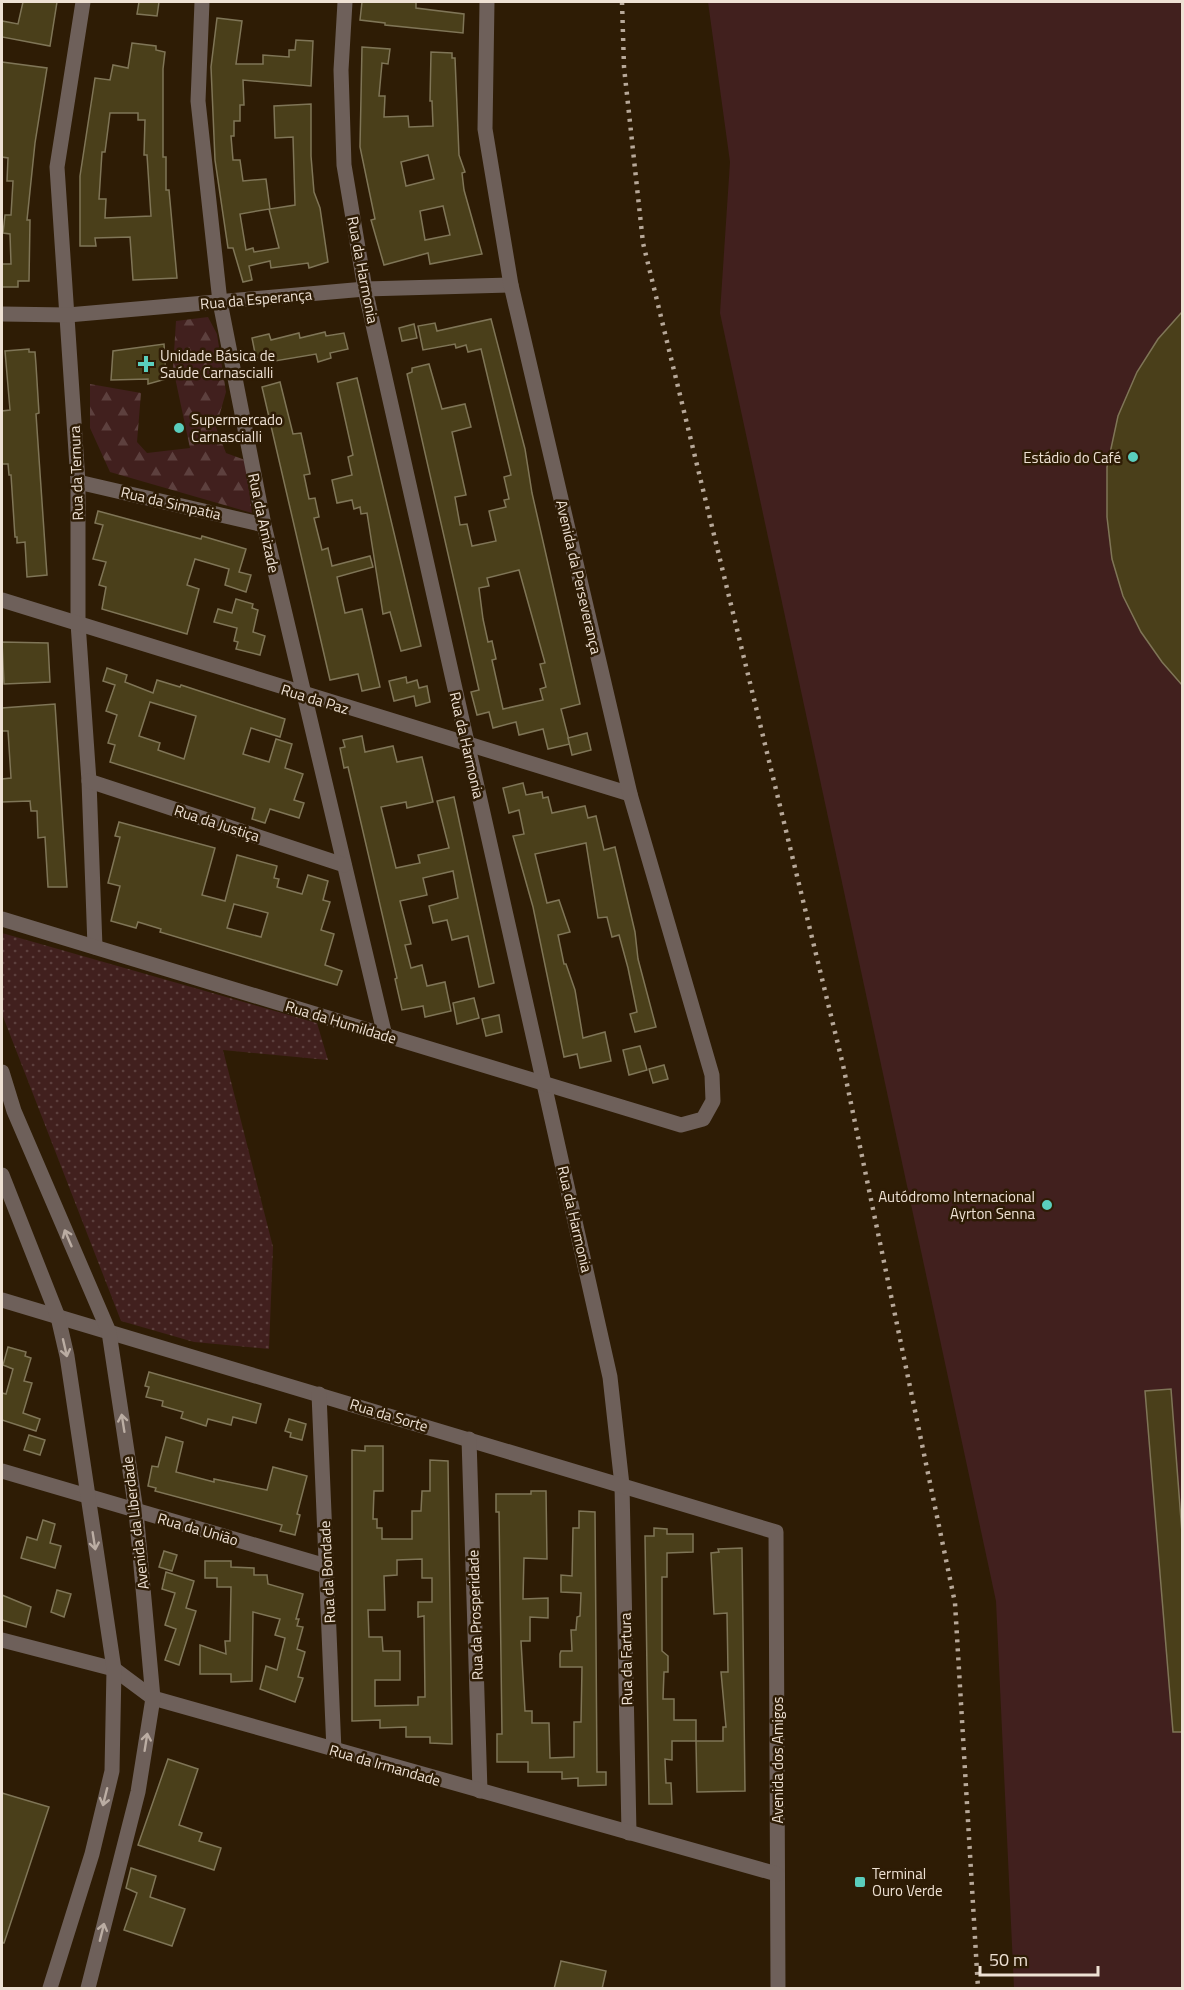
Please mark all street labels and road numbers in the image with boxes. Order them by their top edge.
street label: Rua da Harmonia [341,214,385,326]
street label: Rua da Esperança [199,283,313,315]
street label: Rua da Ternura [63,425,89,521]
street label: Rua da Amizade [242,471,286,575]
street label: Rua da Simpatia [119,480,224,526]
street label: Avenida da Perseverança [550,498,608,657]
street label: Rua da Paz [278,678,352,720]
street label: Rua da Harmonia [444,689,491,801]
street label: Rua da Justiça [171,798,263,848]
street label: Rua da Humildade [283,994,399,1050]
street label: Rua da Harmonia [552,1163,599,1275]
street label: Rua da Sorte [347,1392,431,1438]
street label: Avenida da Liberdade [115,1455,155,1591]
street label: Rua da União [155,1506,241,1552]
street label: Rua da Bondade [313,1520,341,1624]
street label: Rua da Prosperidade [461,1549,489,1681]
street label: Rua da Fartura [614,1612,638,1706]
street label: Avenida dos Amigos [766,1697,789,1823]
street label: Rua da Irmandade [327,1738,443,1792]

